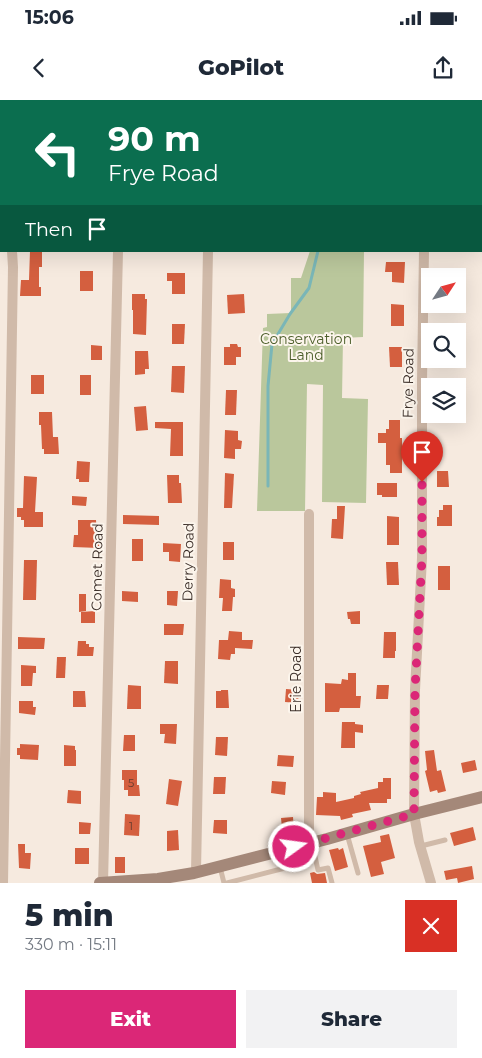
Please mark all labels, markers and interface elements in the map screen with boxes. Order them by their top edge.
text: 15:06 [25,6,74,29]
icon: back [25,54,53,82]
text: GoPilot [198,54,284,81]
icon: share [429,54,457,82]
text: 90 m [108,117,201,160]
icon: left [25,120,90,185]
text: Frye Road [108,160,219,187]
icon: arrive [83,215,111,243]
text: Then [25,218,73,241]
north arrow [421,268,466,312]
map controls [421,268,466,423]
button: search [421,323,466,368]
park label: Conservation Land [260,330,352,364]
street label: Frye Road [398,348,418,418]
button: layers [421,378,466,423]
pin [401,431,443,482]
icon: arrive [408,438,436,466]
street label: Derry Road [178,522,198,602]
street label: Comet Road [87,523,107,611]
street label: Erie Road [287,645,305,713]
house number: 5 [128,776,134,790]
house number: 1 [129,819,133,833]
position arrow [267,820,319,872]
text: 5 min [25,897,114,934]
button: close [405,900,457,952]
text: 330 m · 15:11 [25,935,117,954]
button: Exit [25,990,236,1048]
button: Share [246,990,457,1048]

